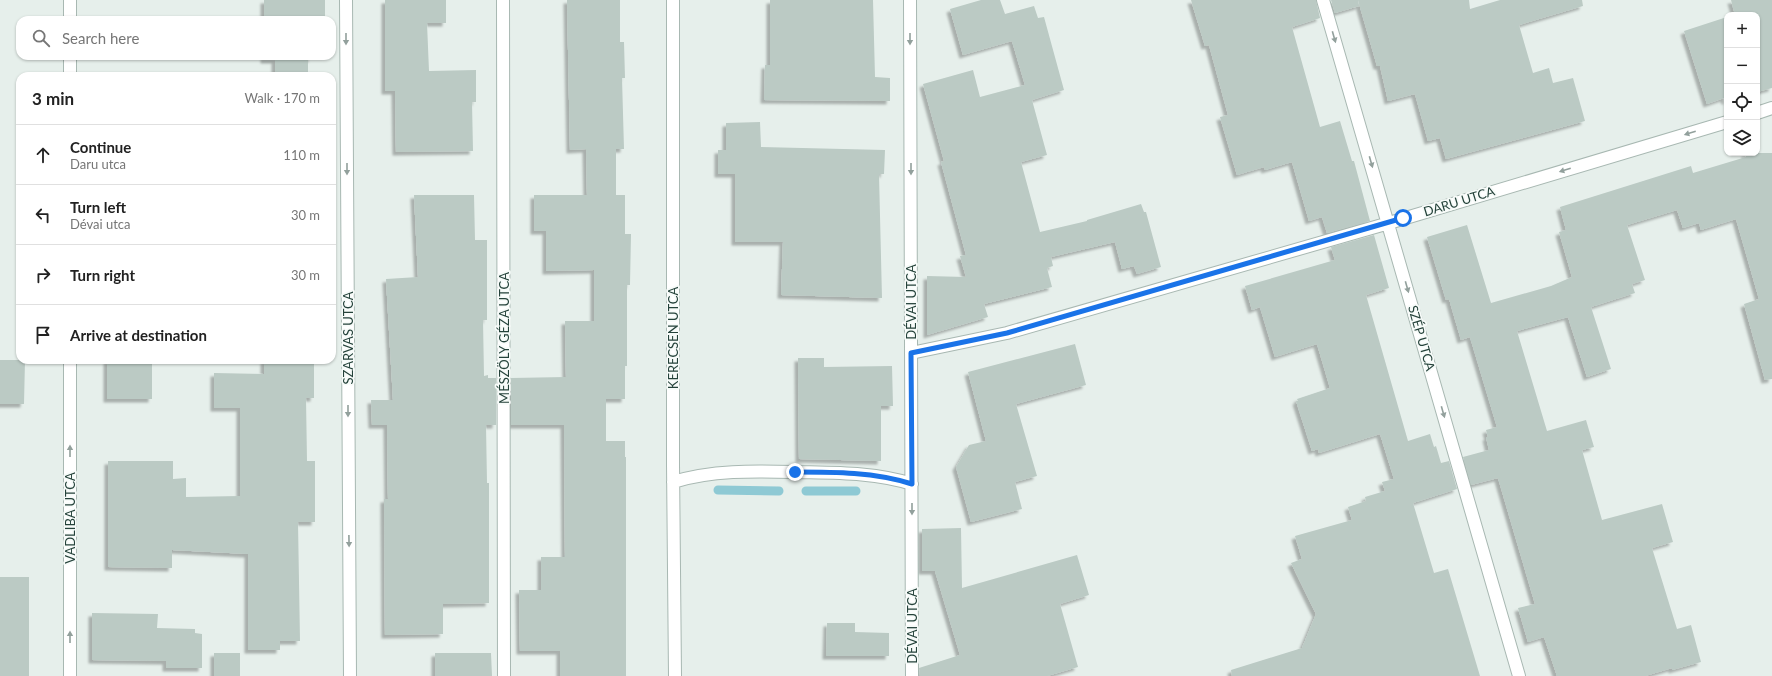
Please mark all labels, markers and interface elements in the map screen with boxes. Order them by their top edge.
map controls [1724,12,1760,156]
button: + [1724,12,1760,48]
search box [16,16,336,60]
icon: search [30,27,52,49]
text: Search here [62,29,139,47]
one-way arrow [1331,32,1337,44]
one-way arrow [343,33,349,46]
one-way arrow [907,33,913,46]
button: − [1724,48,1760,84]
button: locate [1724,84,1760,120]
text: 3 min [32,88,74,109]
text: Walk · 170 m [244,90,320,106]
button: layers [1724,120,1760,156]
one-way arrow [1683,130,1695,136]
text: Continue [70,138,131,156]
icon: ahead [32,144,54,166]
text: 110 m [283,147,320,163]
text: Daru utca [70,156,126,172]
one-way arrow [1368,156,1374,168]
one-way arrow [344,163,350,176]
one-way arrow [908,163,914,176]
one-way arrow [1559,167,1571,173]
street label: DARU UTCA [1421,183,1497,219]
text: Turn left [70,198,126,216]
icon: left [32,204,54,226]
text: 30 m [291,207,320,223]
route start [1394,209,1412,227]
text: Dévai utca [70,216,131,232]
icon: right [32,264,54,286]
street label: DÉVAI UTCA [903,264,919,340]
text: Turn right [70,266,135,284]
text: 30 m [291,267,320,283]
street label: MÉSZÖLY GÉZA UTCA [496,272,512,404]
one-way arrow [1404,281,1410,293]
street label: KERECSEN UTCA [665,287,681,389]
street label: SZARVAS UTCA [340,291,356,385]
street label: SZÉP UTCA [1405,303,1439,373]
icon: arrive [32,324,54,346]
text: Arrive at destination [70,326,207,344]
one-way arrow [345,405,351,418]
one-way arrow [1440,406,1446,418]
one-way arrow [67,444,73,457]
route end [786,463,804,481]
street label: VADLIBA UTCA [62,472,78,564]
one-way arrow [909,503,915,516]
one-way arrow [346,535,352,548]
street label: DÉVAI UTCA [904,588,920,664]
one-way arrow [67,630,73,643]

